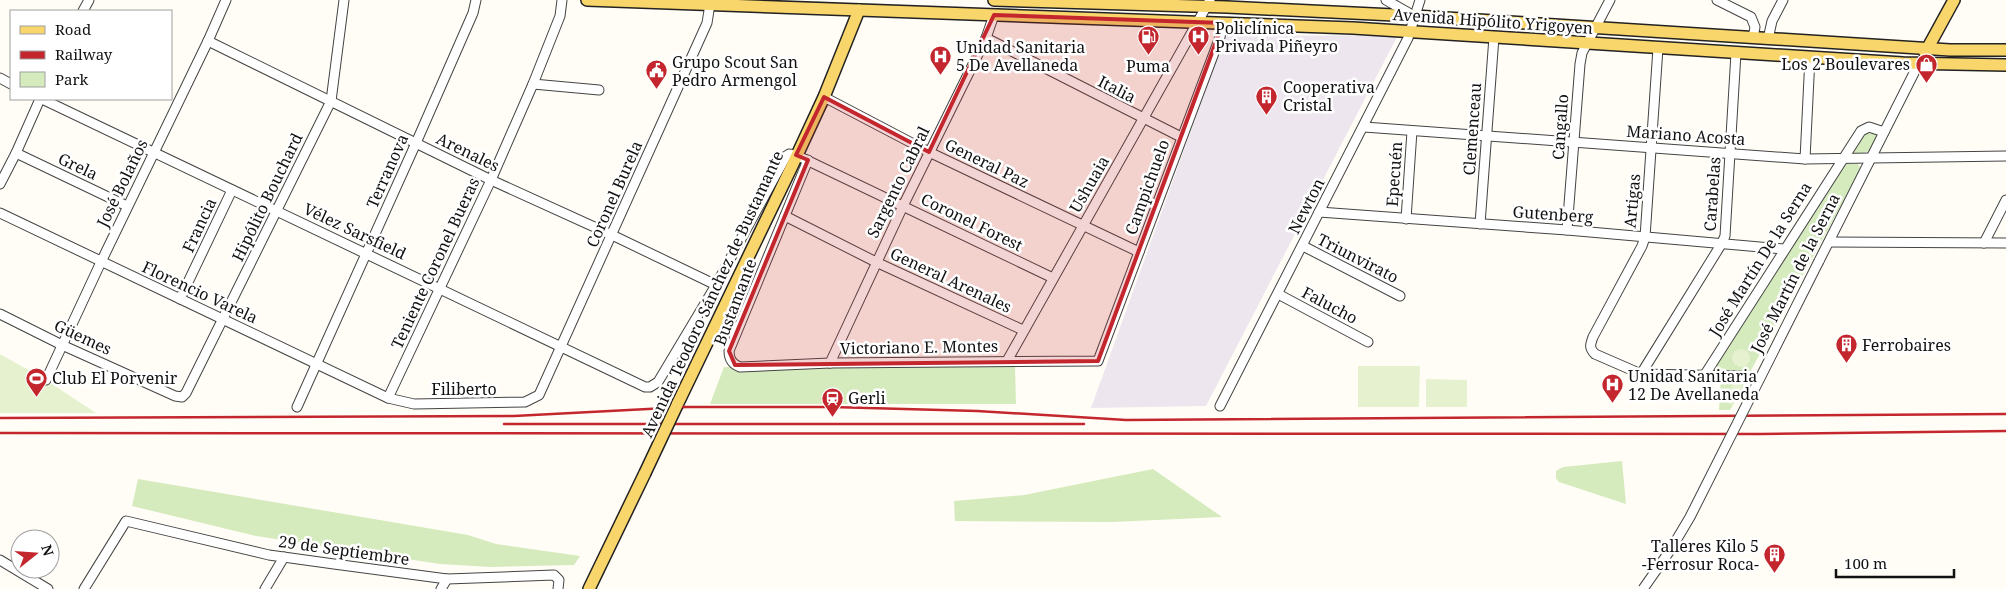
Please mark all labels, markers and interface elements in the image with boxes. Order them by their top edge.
street label: Avenida Hipólito Yrigoyen [1392,3,1594,39]
legend [10,10,172,100]
place label: Policlínica Privada Piñeyro [1215,17,1338,57]
text: Road [55,19,91,39]
fuel station icon: Puma [1136,25,1160,56]
hospital icon: Policlínica Privada Piñeyro [1187,25,1211,56]
place label: Unidad Sanitaria 5 De Avellaneda [956,36,1085,76]
text: Railway [55,44,113,64]
hospital icon: Unidad Sanitaria 5 De Avellaneda [928,44,952,75]
place label: Grupo Scout San Pedro Armengol [672,51,798,91]
shop icon: Los 2 Boulevares [1914,52,1938,83]
place label: Los 2 Boulevares [1781,53,1910,75]
place label: Puma [1126,55,1170,77]
public building icon: Grupo Scout San Pedro Armengol [644,59,668,90]
text: Park [55,69,89,89]
street label: Italia [1094,70,1140,108]
place label: Cooperativa Cristal [1283,76,1375,116]
street label: Clemenceau [1458,82,1486,176]
building icon: Cooperativa Cristal [1255,84,1279,115]
street label: Cangallo [1547,93,1573,161]
street label: Mariano Acosta [1626,120,1746,150]
street label: Sargento Cabral [861,122,935,241]
street label: Arenales [433,127,503,177]
street label: Hipólito Bouchard [226,129,308,265]
street label: Terranova [361,130,413,212]
street label: General Paz [941,133,1033,193]
street label: José Bolaños [91,135,153,232]
street label: Campichuelo [1120,136,1174,238]
street label: Coronel Burela [581,137,647,251]
street label: Epecuén [1381,141,1407,207]
street label: Grela [55,147,101,185]
street label: Avenida Teodoro Sánchez de Bustamante [637,148,787,440]
street label: Ushuaia [1064,152,1114,216]
street label: Carabelas [1698,156,1726,232]
street label: Artigas [1619,173,1645,229]
street label: Teniente Coronel Bueras [386,174,484,352]
street label: Newton [1283,174,1329,238]
street label: José Martín De la Serna [1703,178,1817,341]
street label: Coronel Forest [917,188,1027,256]
street label: José Martín de la Serna [1745,189,1845,358]
street label: Francia [177,194,221,256]
street label: Vélez Sarsfield [300,198,410,264]
street label: Gutenberg [1512,200,1594,228]
street label: Triunvirato [1314,228,1402,288]
street label: General Arenales [887,242,1015,318]
street label: Florencio Varela [139,256,261,328]
street label: Bustamante [710,256,760,348]
street label: Falucho [1298,281,1362,329]
street label: Güemes [51,314,115,360]
building icon: Ferrobaires [1834,333,1858,364]
place label: Ferrobaires [1862,334,1951,356]
street label: Victoriano E. Montes [840,335,998,359]
place label: Unidad Sanitaria 12 De Avellaneda [1628,365,1759,405]
sports icon: Club El Porvenir [24,366,48,397]
place label: Club El Porvenir [52,367,178,389]
hospital icon: Unidad Sanitaria 12 De Avellaneda [1600,373,1624,404]
street label: Filiberto [431,378,497,400]
station icon: Gerli [820,386,844,417]
place label: Gerli [848,387,886,409]
north arrow [10,529,60,579]
street label: 29 de Septiembre [277,530,411,570]
place label: Talleres Kilo 5 -Ferrosur Roca- [1642,535,1759,575]
text: N [37,542,59,558]
building icon: Talleres Kilo 5 -Ferrosur Roca- [1763,543,1787,574]
scale bar [1836,546,1954,578]
text: 100 m [1844,553,1887,573]

